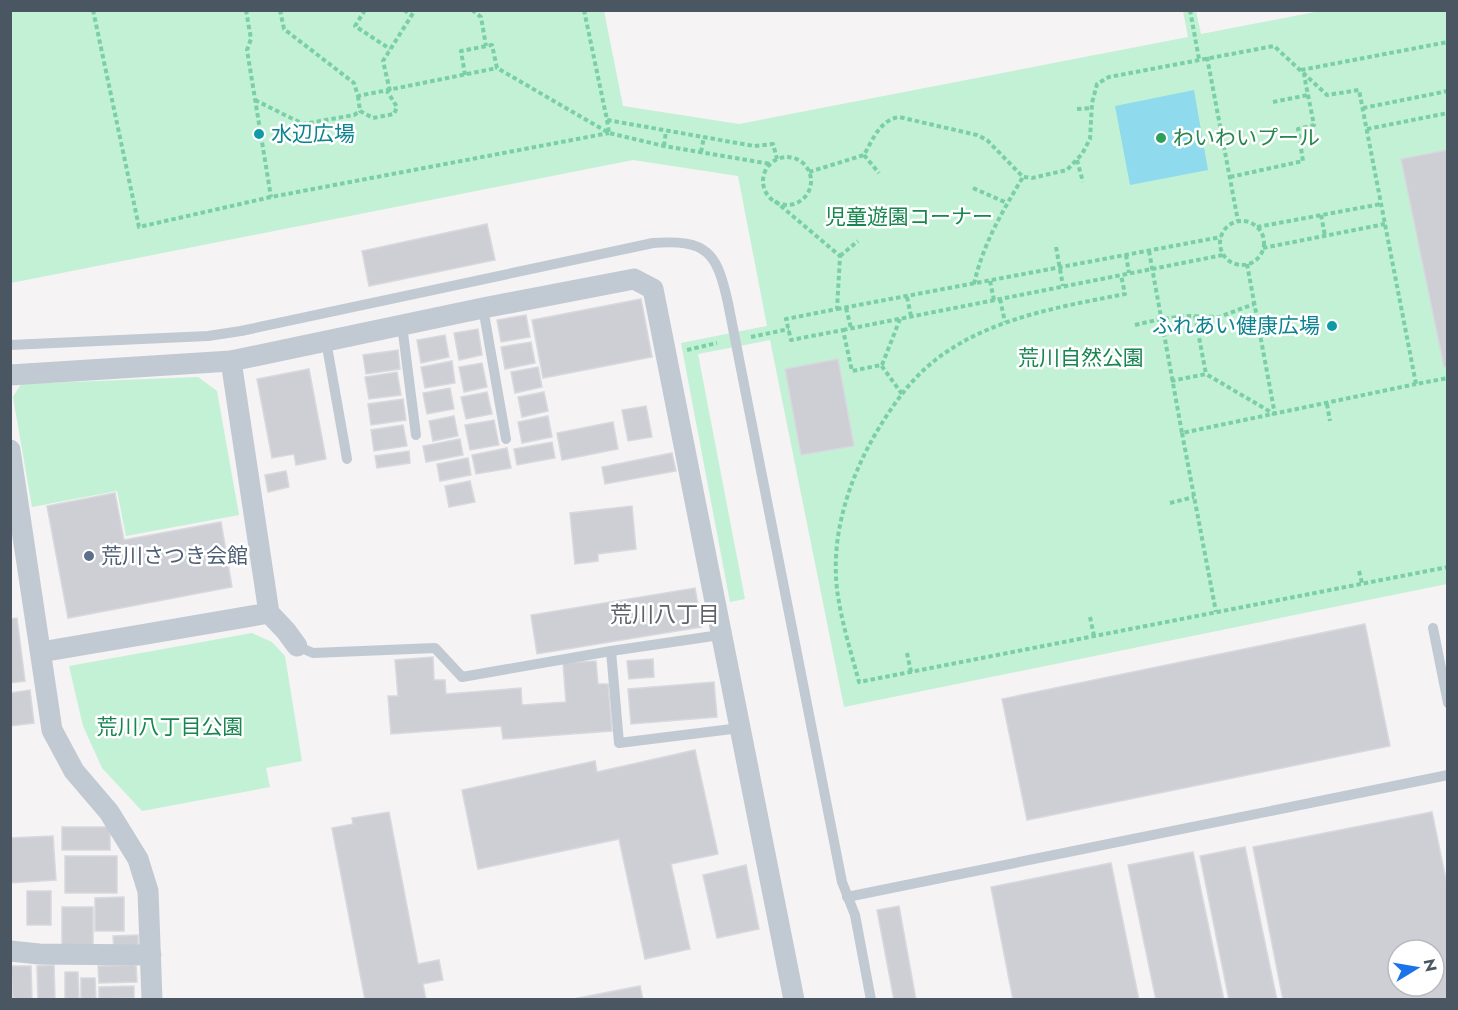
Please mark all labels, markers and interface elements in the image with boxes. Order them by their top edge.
place label: 水辺広場 [271,119,355,149]
place label: わいわいプール [1173,123,1320,153]
marker: 水辺広場 [252,127,266,141]
marker: わいわいプール [1154,131,1168,145]
park label: 児童遊園コーナー [825,202,993,232]
place label: ふれあい健康広場 [1152,311,1320,341]
marker: ふれあい健康広場 [1325,319,1339,333]
park label: 荒川自然公園 [1018,343,1144,373]
place label: 荒川さつき会館 [101,541,248,571]
marker: 荒川さつき会館 [82,549,96,563]
district label: 荒川八丁目 [610,598,720,630]
park label: 荒川八丁目公園 [97,712,244,742]
north arrow [1386,938,1446,998]
text: N [1418,957,1443,974]

